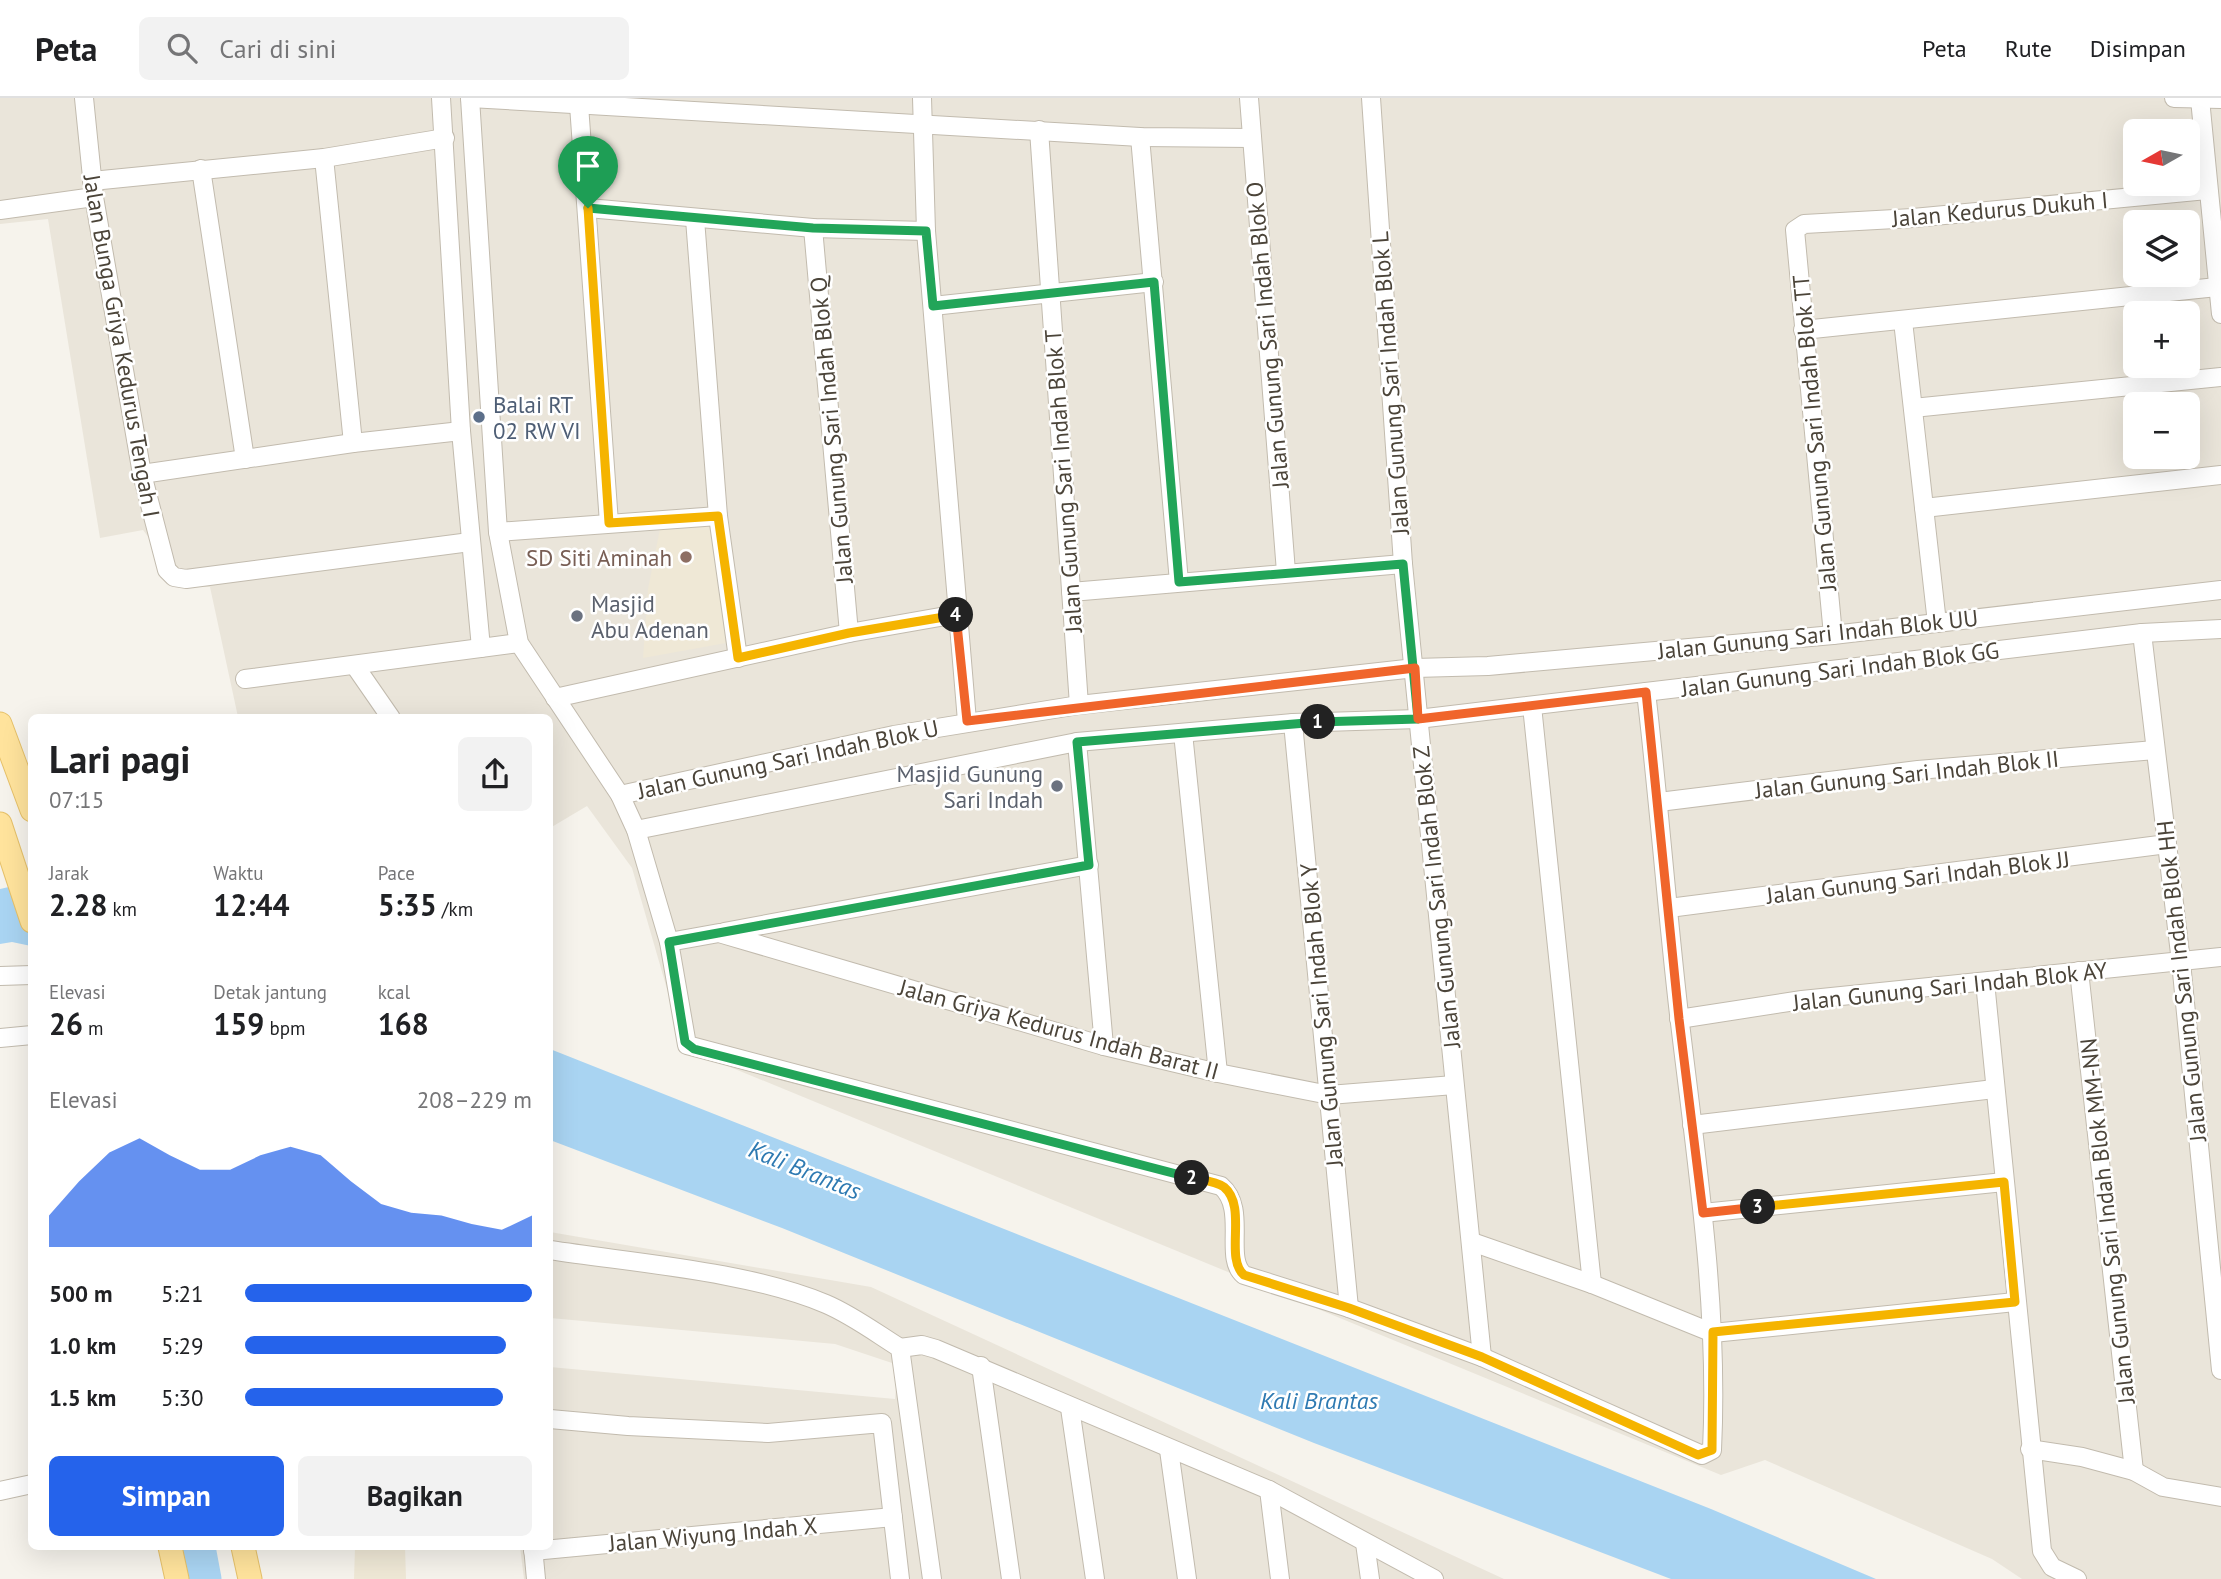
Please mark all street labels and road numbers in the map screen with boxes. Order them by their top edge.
street label: Jalan Bunga Griya Kedurus Tengah I [77,171,166,520]
street label: Jalan Gunung Sari Indah Blok O [1239,180,1295,491]
street label: Jalan Kedurus Dukuh I [1890,185,2109,233]
street label: Jalan Gunung Sari Indah Blok L [1365,230,1415,537]
street label: Jalan Gunung Sari Indah Blok TT [1786,273,1842,593]
street label: Jalan Gunung Sari Indah Blok Q [803,274,859,586]
street label: Jalan Gunung Sari Indah Blok T [1038,328,1088,635]
street label: Jalan Gunung Sari Indah Blok UU [1655,603,1980,665]
street label: Jalan Gunung Sari Indah Blok GG [1678,635,2001,703]
street label: Jalan Gunung Sari Indah Blok U [634,713,941,805]
street label: Jalan Gunung Sari Indah Blok Z [1406,744,1466,1051]
street label: Jalan Gunung Sari Indah Blok II [1753,744,2060,804]
street label: Jalan Gunung Sari Indah Blok HH [2150,819,2212,1144]
street label: Jalan Gunung Sari Indah Blok JJ [1764,844,2071,910]
street label: Jalan Gunung Sari Indah Blok Y [1293,862,1349,1169]
street label: Jalan Gunung Sari Indah Blok AY [1790,955,2109,1017]
street label: Jalan Griya Kedurus Indah Barat II [895,972,1222,1086]
street label: Jalan Gunung Sari Indah Blok MM-NN [2073,1037,2141,1406]
street label: Jalan Wiyung Indah X [607,1510,818,1558]

